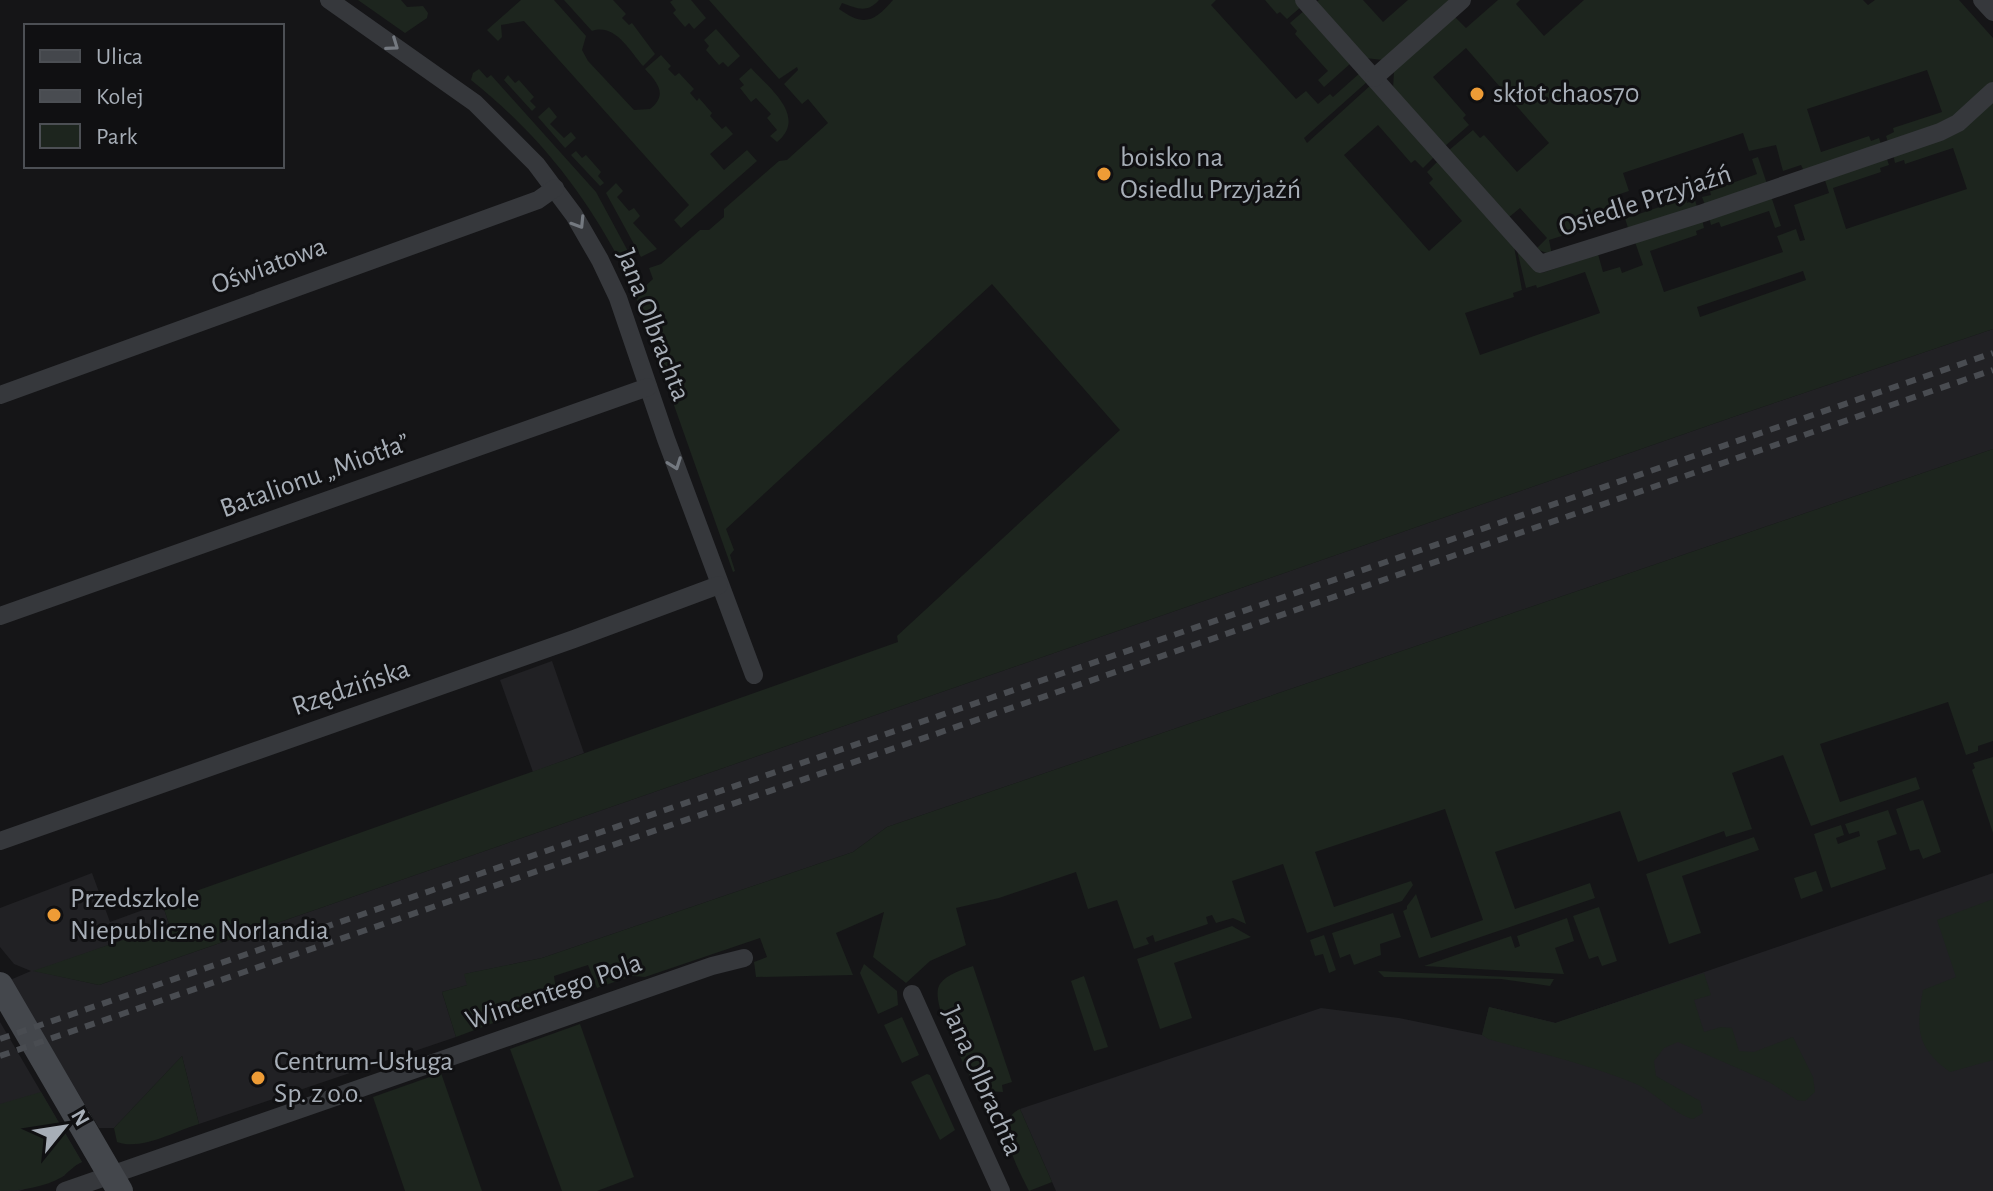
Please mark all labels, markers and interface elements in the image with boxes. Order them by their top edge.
legend [24,24,284,168]
one-way arrow [384,35,398,50]
text: Ulica [96,45,143,69]
place label: skłot chaos70 [1493,80,1640,108]
text: Kolej [96,85,144,109]
marker: skłot chaos70 [1468,85,1486,103]
text: Park [96,125,137,149]
place label: boisko na Osiedlu Przyjażń [1120,144,1301,204]
street label: Osiedle Przyjaźń [1555,160,1735,242]
marker: boisko na Osiedlu Przyjażń [1095,165,1113,183]
one-way arrow [569,214,584,229]
street label: Oświatowa [208,232,330,300]
street label: Jana Olbrachta [611,245,695,405]
street label: Batalionu „Miotła” [216,429,414,523]
one-way arrow [665,456,682,470]
street label: Rzędzińska [289,655,413,721]
place label: Przedszkole Niepubliczne Norlandia [70,885,329,945]
marker: Przedszkole Niepubliczne Norlandia [45,906,63,924]
street label: Wincentego Pola [462,949,646,1035]
street label: Jana Olbrachta [937,1002,1027,1160]
place label: Centrum-Usługa Sp. z o.o. [274,1048,453,1108]
marker: Centrum-Usługa Sp. z o.o. [249,1069,267,1087]
north arrow [24,1087,104,1167]
text: N [67,1105,94,1130]

